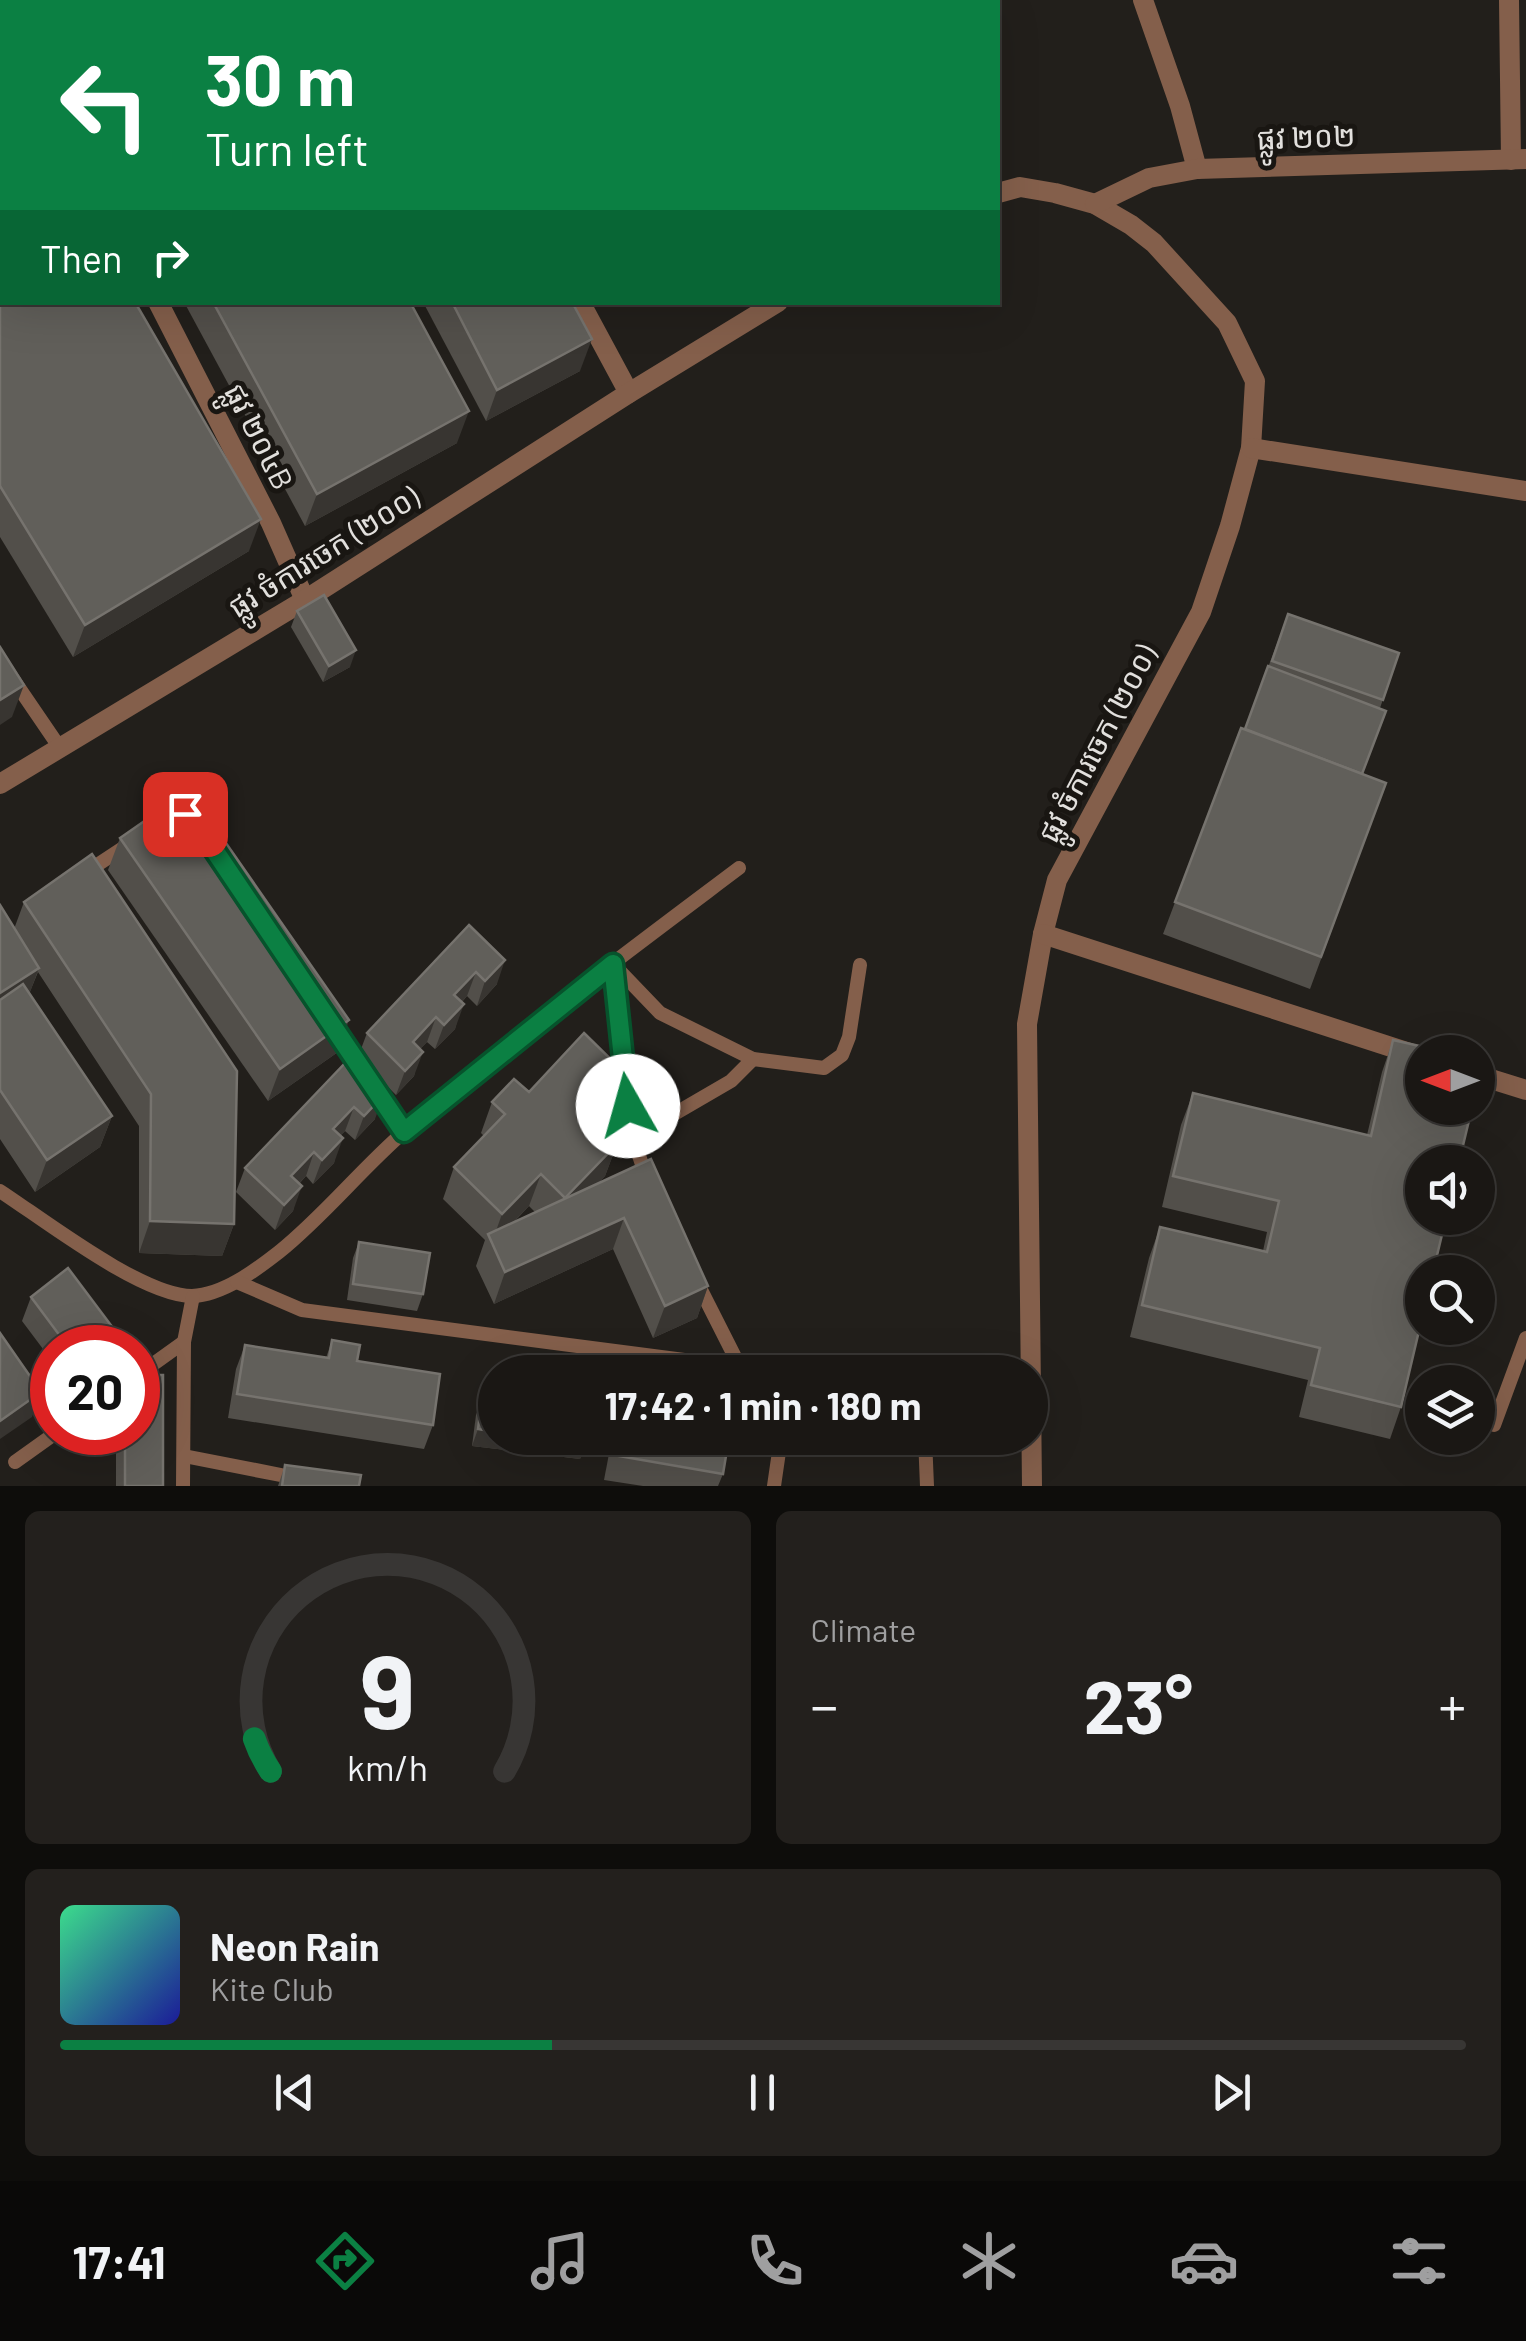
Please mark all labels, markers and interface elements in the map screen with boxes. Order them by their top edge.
text: 30 m [205,36,355,120]
icon: left [40,40,170,170]
street label: ផ្លូវ ២០២ [1256,116,1356,166]
text: Turn left [205,121,369,175]
icon: right [143,230,198,285]
text: Then [40,235,123,281]
street label: ផ្លូវ ២០៤B [209,377,302,500]
street label: ផ្លូវ ចំការចេក (២០០) [221,478,430,632]
street label: ផ្លូវ ចំការចេក (២០០) [1029,638,1172,852]
pin [143,772,228,857]
icon: arrive [158,787,213,842]
north arrow [1405,1035,1495,1125]
map controls [1405,1035,1495,1455]
position arrow [576,1054,680,1158]
button: sound [1405,1145,1495,1235]
button: search [1405,1255,1495,1345]
speed limit sign: 20 [30,1325,160,1455]
button: layers [1405,1365,1495,1455]
text: 17:42 · 1 min · 180 m [605,1382,921,1428]
text: Climate [811,1610,916,1648]
text: 9 [360,1625,415,1750]
text: 23° [1083,1659,1193,1749]
text: − [811,1671,838,1737]
text: + [1438,1671,1466,1737]
text: km/h [347,1745,428,1788]
text: Neon Rain [210,1923,379,1969]
text: Kite Club [210,1969,334,2007]
icon: previous [267,2065,322,2120]
icon: pause [735,2065,790,2120]
icon: next [1204,2065,1259,2120]
icon: directions [310,2226,380,2296]
icon: music [525,2226,595,2296]
icon: phone [740,2226,810,2296]
icon: climate [954,2226,1024,2296]
icon: car [1169,2226,1239,2296]
icon: filters [1384,2226,1454,2296]
text: 17:41 [72,2234,166,2288]

